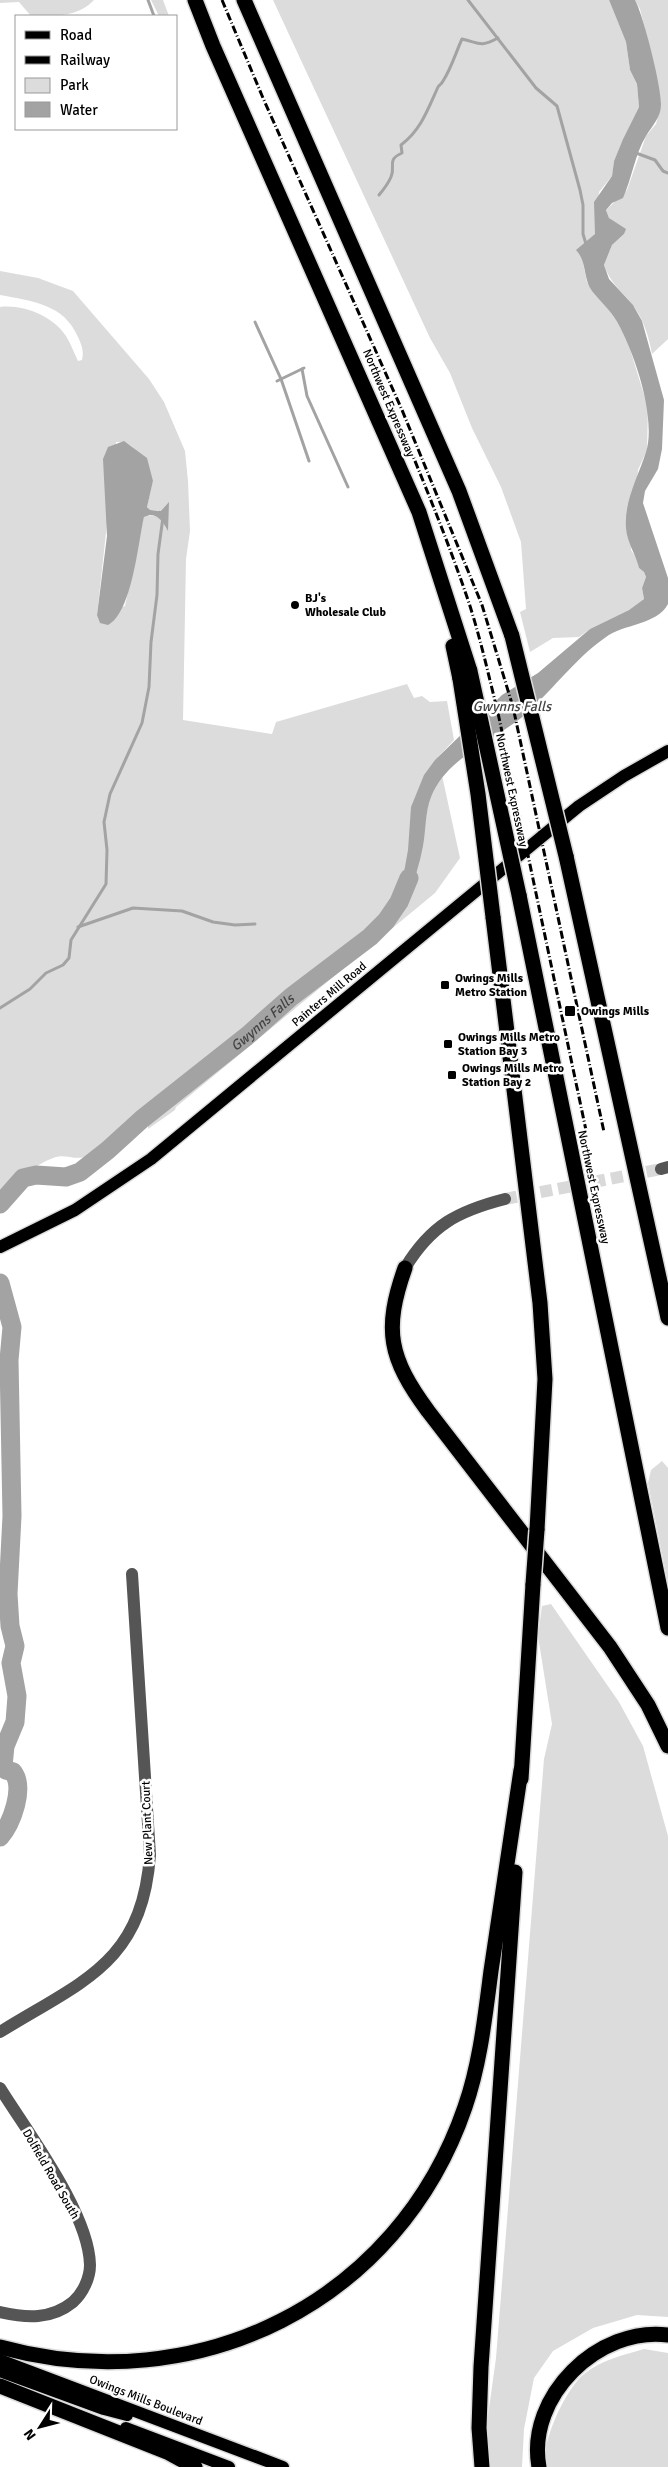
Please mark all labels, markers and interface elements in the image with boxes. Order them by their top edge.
legend [15,15,178,130]
text: Road [60,26,92,44]
text: Railway [60,51,110,69]
text: Park [60,76,89,94]
text: Water [60,101,98,119]
street label: Northwest Expressway [359,347,418,460]
place label: BJ's Wholesale Club [305,591,386,620]
marker: BJ's Wholesale Club [289,599,301,611]
water label: Gwynns Falls [473,698,553,715]
street label: Northwest Expressway [492,732,531,849]
street label: Painters Mill Road [289,959,370,1030]
place label: Owings Mills Metro Station [455,971,528,1000]
marker: Owings Mills Metro Station [439,979,451,991]
water label: Gwynns Falls [227,989,299,1055]
marker: Owings Mills [563,1004,577,1018]
place label: Owings Mills [581,1004,650,1019]
place label: Owings Mills Metro Station Bay 3 [458,1030,560,1059]
marker: Owings Mills Metro Station Bay 3 [442,1038,454,1050]
place label: Owings Mills Metro Station Bay 2 [462,1061,564,1090]
marker: Owings Mills Metro Station Bay 2 [446,1069,458,1081]
street label: Northwest Expressway [574,1129,613,1246]
street label: New Plant Court [139,1781,156,1865]
street label: Dolfield Road South [19,2127,82,2222]
street label: Owings Mills Boulevard [87,2372,205,2429]
north arrow [15,2402,65,2452]
text: N [20,2425,40,2443]

